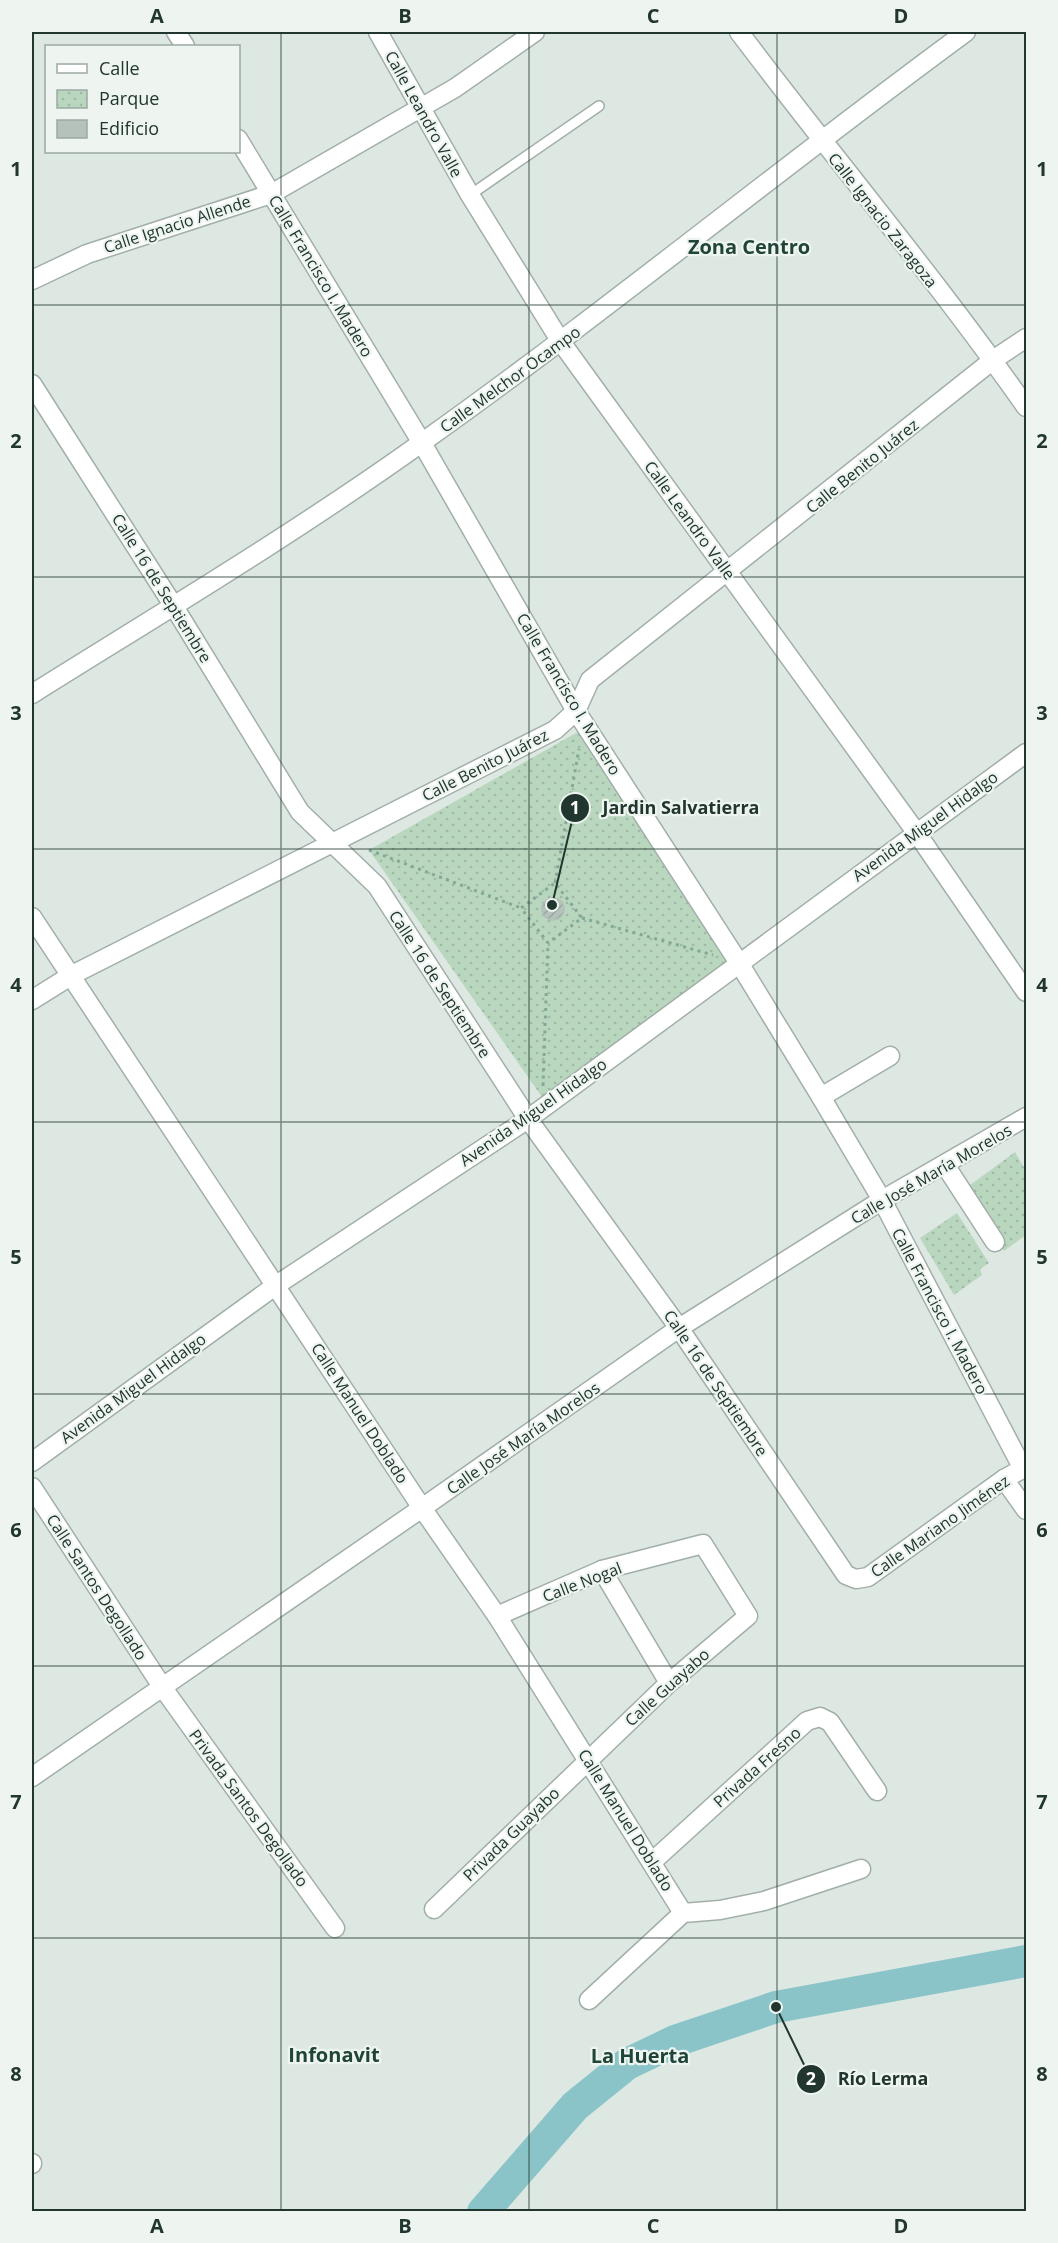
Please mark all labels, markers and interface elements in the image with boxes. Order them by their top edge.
text: A [150,2,164,29]
text: B [398,2,412,29]
text: C [647,2,660,29]
text: D [894,2,908,29]
legend [45,45,240,153]
street label: Calle Leandro Valle [380,47,468,181]
text: Calle [99,56,140,80]
text: Parque [99,86,159,110]
text: Edificio [99,116,159,140]
street label: Calle Ignacio Zaragoza [823,148,943,292]
text: 1 [10,155,22,182]
text: 1 [1036,155,1048,182]
street label: Calle Ignacio Allende [101,190,253,258]
street label: Calle Francisco I. Madero [264,191,378,361]
district label: Zona Centro [688,233,810,260]
street label: Calle Melchor Ocampo [435,321,585,437]
street label: Calle Benito Juárez [801,414,923,518]
text: 2 [10,427,22,454]
text: 2 [1036,427,1048,454]
street label: Calle Leandro Valle [639,456,741,584]
street label: Calle 16 de Septiembre [107,509,217,667]
street label: Calle Francisco I. Madero [512,609,626,779]
text: 3 [10,699,22,726]
text: 3 [1036,699,1048,726]
street label: Calle Benito Juárez [418,724,552,806]
street label: Avenida Miguel Hidalgo [848,766,1002,886]
callout: Jardin Salvatierra [560,790,771,826]
text: 1 [570,795,580,819]
text: Jardin Salvatierra [601,795,759,819]
street label: Calle 16 de Septiembre [384,906,496,1062]
text: 4 [10,971,22,998]
text: 4 [1036,971,1048,998]
street label: Avenida Miguel Hidalgo [455,1053,611,1171]
street label: Calle José María Morelos [846,1119,1016,1229]
street label: Calle Francisco I. Madero [887,1224,993,1398]
text: 5 [10,1243,22,1270]
text: 5 [1036,1243,1048,1270]
street label: Calle 16 de Septiembre [659,1306,773,1460]
street label: Avenida Miguel Hidalgo [56,1328,210,1448]
street label: Calle Manuel Doblado [306,1338,414,1488]
street label: Calle José María Morelos [442,1377,604,1499]
street label: Calle Mariano Jiménez [866,1470,1014,1582]
street label: Calle Santos Degollado [41,1510,153,1664]
text: 6 [10,1516,22,1543]
text: 6 [1036,1516,1048,1543]
street label: Calle Nogal [539,1557,625,1607]
street label: Calle Guayabo [620,1643,714,1731]
street label: Privada Fresno [708,1722,806,1812]
street label: Privada Santos Degollado [184,1725,314,1891]
street label: Calle Manuel Doblado [573,1745,679,1895]
street label: Privada Guayabo [458,1782,564,1886]
text: 7 [10,1788,22,1815]
text: 7 [1036,1788,1048,1815]
district label: Infonavit [288,2041,380,2068]
district label: La Huerta [591,2042,689,2069]
text: 8 [10,2060,22,2087]
text: 8 [1036,2060,1048,2087]
callout: Río Lerma [796,2061,941,2097]
text: 2 [806,2066,816,2090]
text: Río Lerma [838,2066,928,2090]
text: A [150,2212,164,2239]
text: B [398,2212,412,2239]
text: C [647,2212,660,2239]
text: D [894,2212,908,2239]

